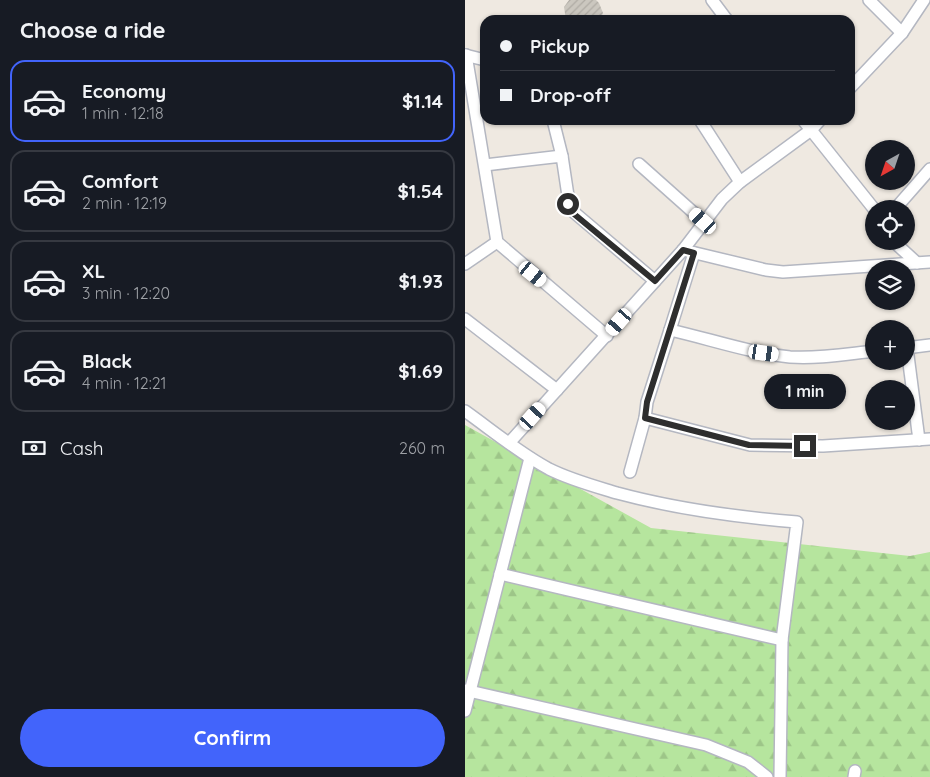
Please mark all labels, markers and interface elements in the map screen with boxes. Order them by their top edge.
text: Choose a ride [20,16,165,44]
text: Pickup [530,34,590,58]
icon: car [22,79,67,124]
text: Economy [82,79,166,103]
text: Drop-off [530,83,611,107]
text: $1.14 [402,89,443,113]
text: 1 min · 12:18 [82,103,164,123]
north arrow [865,140,915,190]
map controls [865,140,915,430]
icon: car [22,169,67,214]
text: Comfort [82,169,159,193]
text: $1.54 [397,179,443,203]
text: 2 min · 12:19 [82,193,167,213]
route start [557,193,579,215]
button: locate [865,200,915,250]
car [686,205,719,237]
icon: car [22,259,67,304]
text: XL [82,259,105,283]
car [516,259,549,289]
button: layers [865,260,915,310]
text: $1.93 [399,269,443,293]
text: 3 min · 12:20 [82,283,170,303]
car [603,306,634,338]
button: + [865,320,915,370]
car [748,343,779,363]
icon: car [22,349,67,394]
text: Black [82,349,132,373]
text: $1.69 [398,359,443,383]
text: 4 min · 12:21 [82,373,166,393]
callout: 1 min [764,374,846,408]
button: − [865,380,915,430]
text: 1 min [786,381,824,401]
car [517,400,548,432]
icon: cash [20,434,48,462]
route end [794,435,816,457]
text: Cash [60,436,104,460]
text: 260 m [399,438,445,458]
button: Confirm [20,709,445,767]

